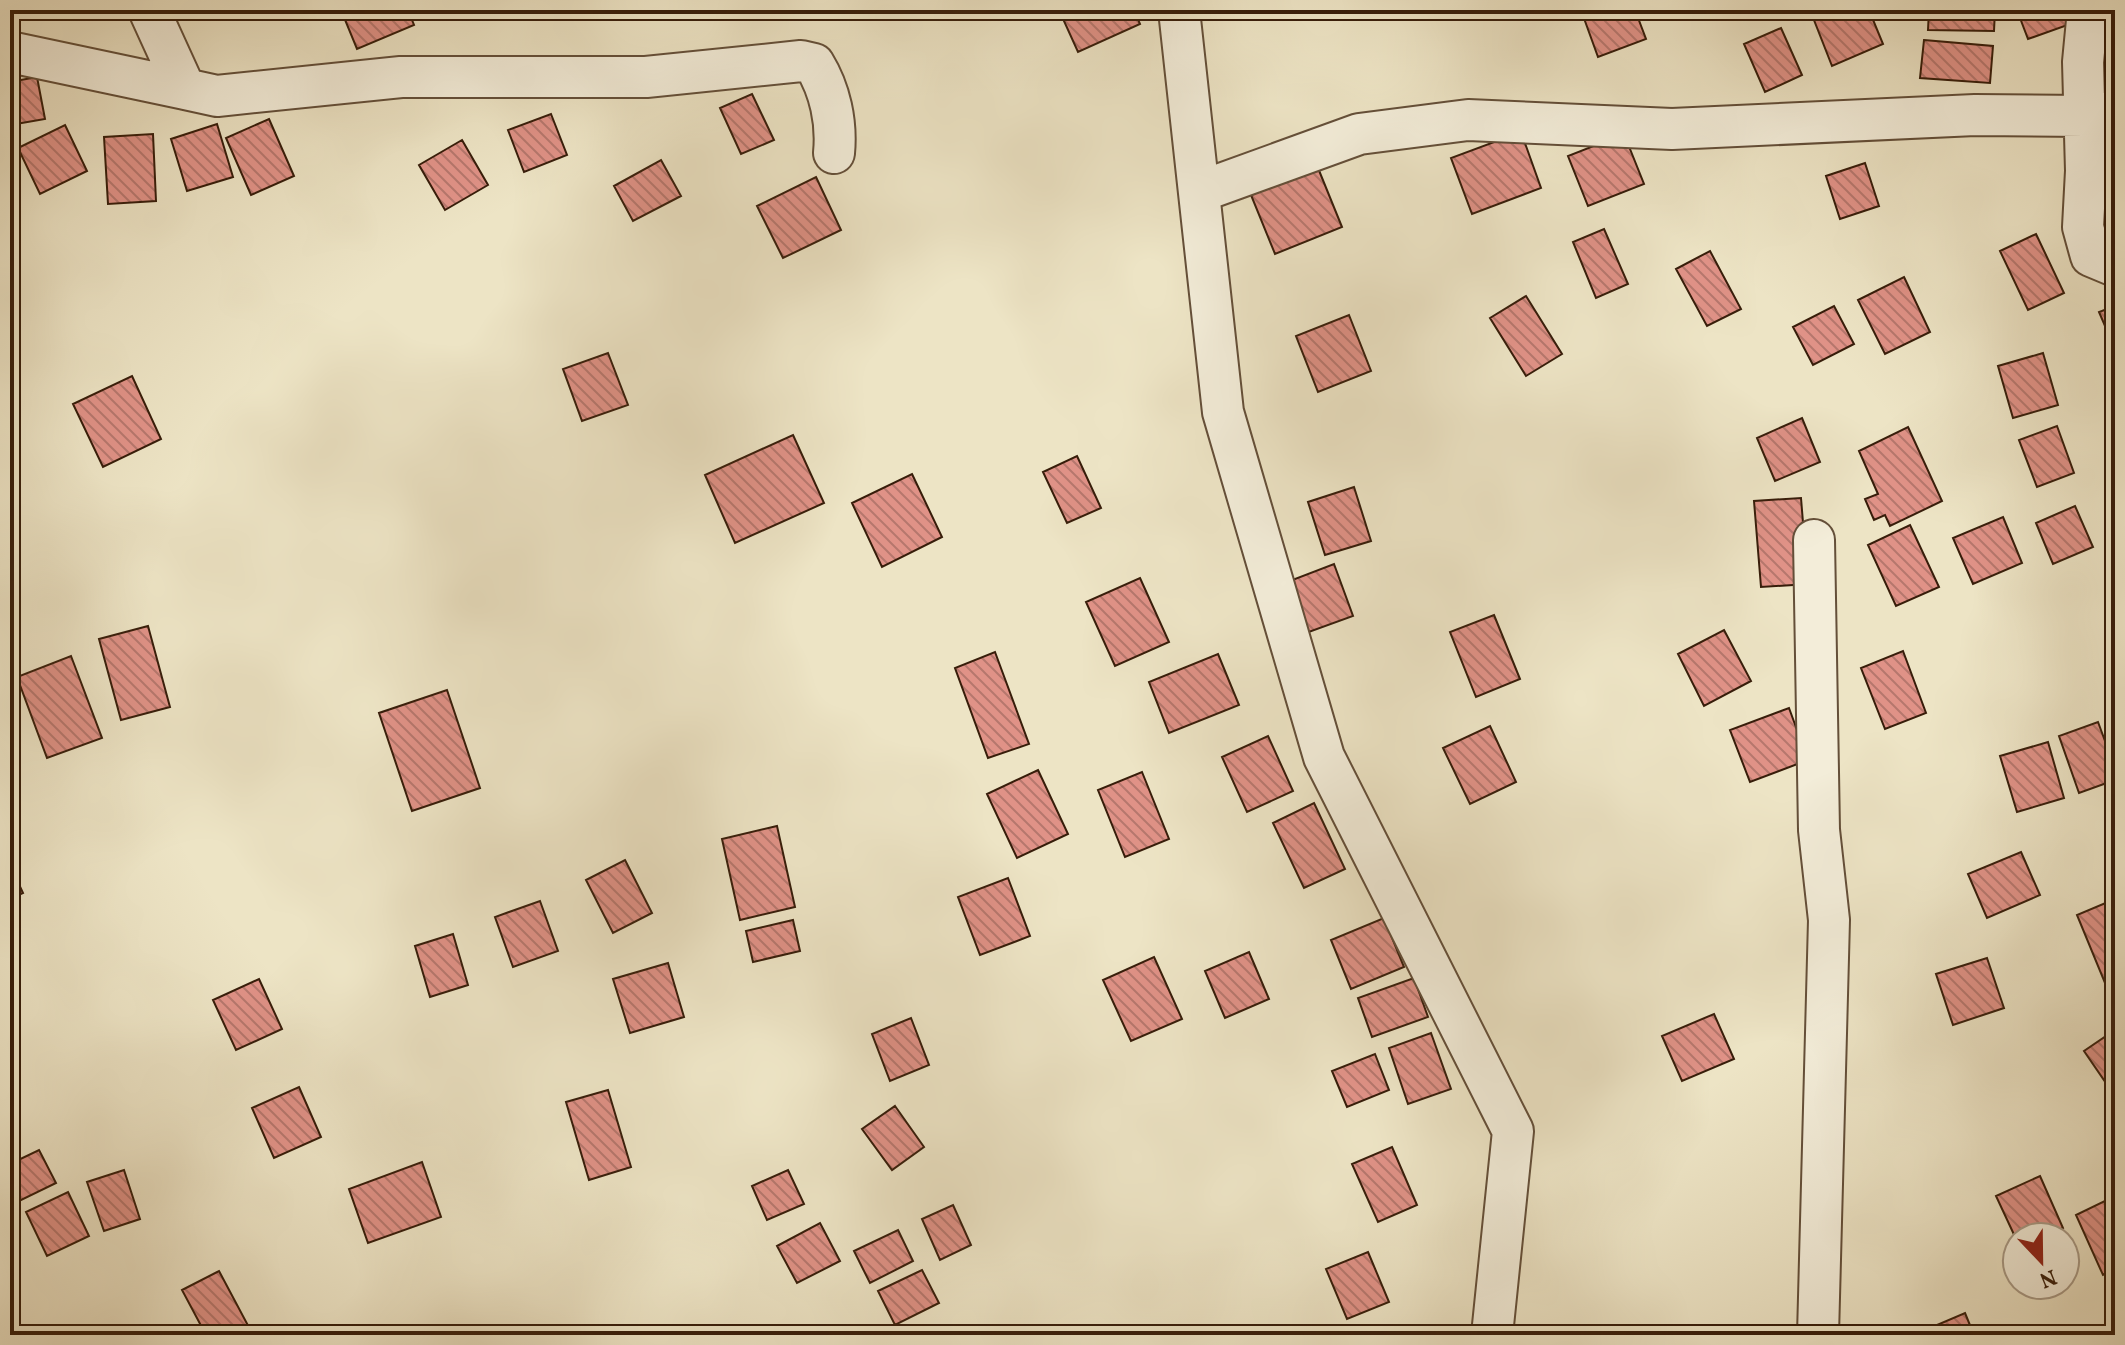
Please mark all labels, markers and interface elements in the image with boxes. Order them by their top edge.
north arrow [2001,1221,2081,1301]
text: N [2034,1260,2061,1295]

